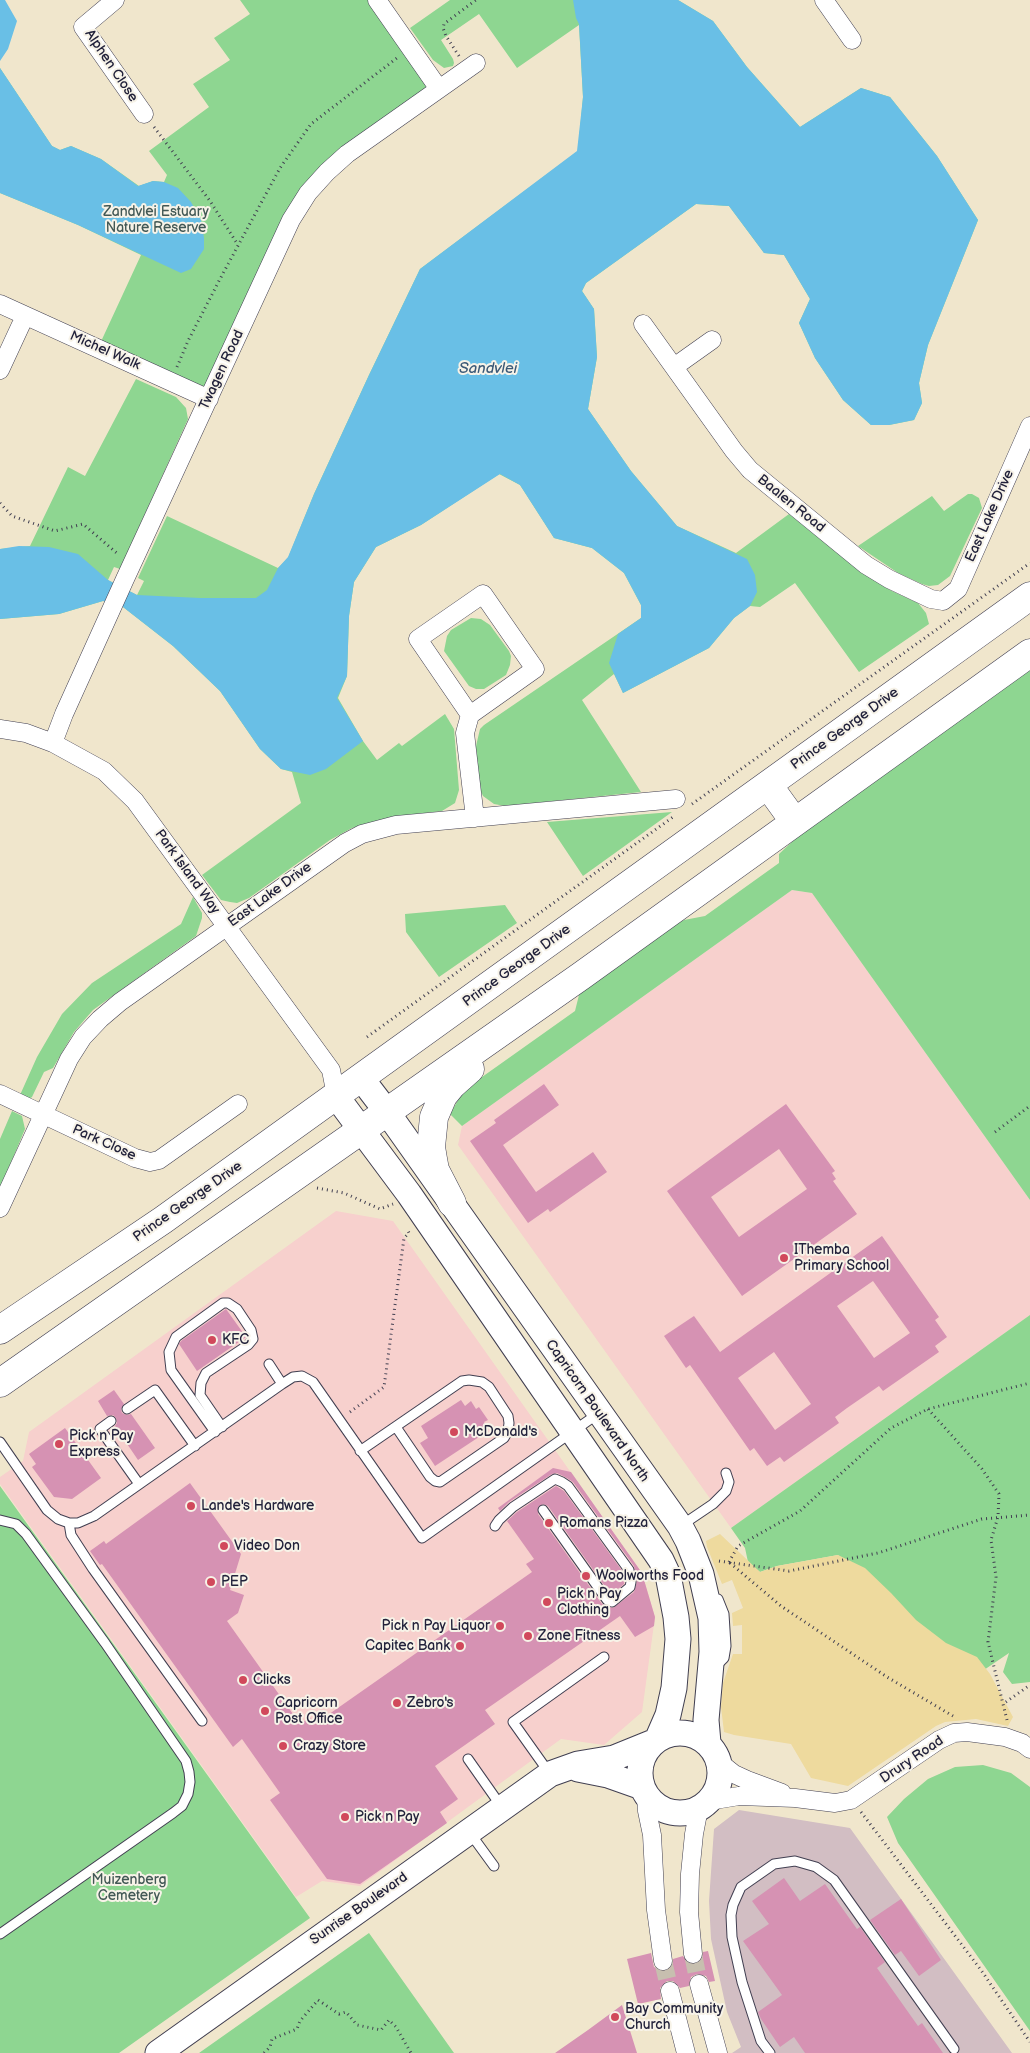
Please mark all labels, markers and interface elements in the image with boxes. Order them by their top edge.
street label: Alphen Close [81,27,141,105]
park label: Zandvlei Estuary Nature Reserve [103,204,209,236]
street label: Twagen Road [196,327,248,413]
street label: Michel Walk [67,328,143,374]
water label: Sandvlei [459,360,517,378]
street label: East Lake Drive [962,467,1018,565]
street label: Baalen Road [754,472,828,536]
street label: Prince George Drive [788,684,902,774]
street label: Park Island Way [151,827,223,917]
street label: East Lake Drive [225,859,315,931]
street label: Prince George Drive [460,921,574,1011]
street label: Park Close [70,1121,138,1165]
street label: Prince George Drive [130,1158,246,1246]
place label: IThemba Primary School [794,1242,889,1274]
marker: IThemba Primary School [778,1252,790,1264]
place label: KFC [222,1332,249,1348]
marker: KFC [206,1334,218,1346]
street label: Capricorn Boulevard North [541,1337,653,1485]
place label: McDonald's [464,1424,537,1440]
marker: McDonald's [448,1426,460,1438]
place label: Pick n Pay Express [69,1428,133,1460]
marker: Pick n Pay Express [53,1438,65,1450]
place label: Lande's Hardware [201,1498,314,1514]
marker: Lande's Hardware [185,1500,197,1512]
place label: Romans Pizza [559,1515,648,1531]
marker: Romans Pizza [543,1517,555,1529]
place label: Video Don [234,1538,300,1554]
marker: Video Don [218,1540,230,1552]
place label: Woolworths Food [596,1568,704,1584]
marker: Woolworths Food [580,1570,592,1582]
place label: PEP [221,1574,248,1590]
marker: PEP [205,1576,217,1588]
place label: Pick n Pay Clothing [557,1586,621,1618]
marker: Pick n Pay Clothing [541,1596,553,1608]
place label: Pick n Pay Liquor [382,1618,490,1634]
marker: Pick n Pay Liquor [494,1620,506,1632]
place label: Zone Fitness [538,1628,620,1644]
marker: Zone Fitness [522,1630,534,1642]
place label: Capitec Bank [365,1638,450,1654]
marker: Capitec Bank [454,1640,466,1652]
place label: Clicks [253,1672,291,1688]
marker: Clicks [237,1674,249,1686]
place label: Capricorn Post Office [275,1695,343,1728]
place label: Zebro's [407,1695,453,1711]
marker: Zebro's [391,1697,403,1709]
marker: Capricorn Post Office [259,1705,271,1717]
street label: Drury Road [877,1733,947,1787]
place label: Crazy Store [293,1738,366,1754]
marker: Crazy Store [277,1740,289,1752]
place label: Pick n Pay [355,1809,419,1825]
marker: Pick n Pay [339,1811,351,1823]
street label: Sunrise Boulevard [307,1869,411,1949]
park label: Muizenberg Cemetery [92,1872,166,1904]
place label: Bay Community Church [625,2001,723,2034]
marker: Bay Community Church [609,2011,621,2023]

